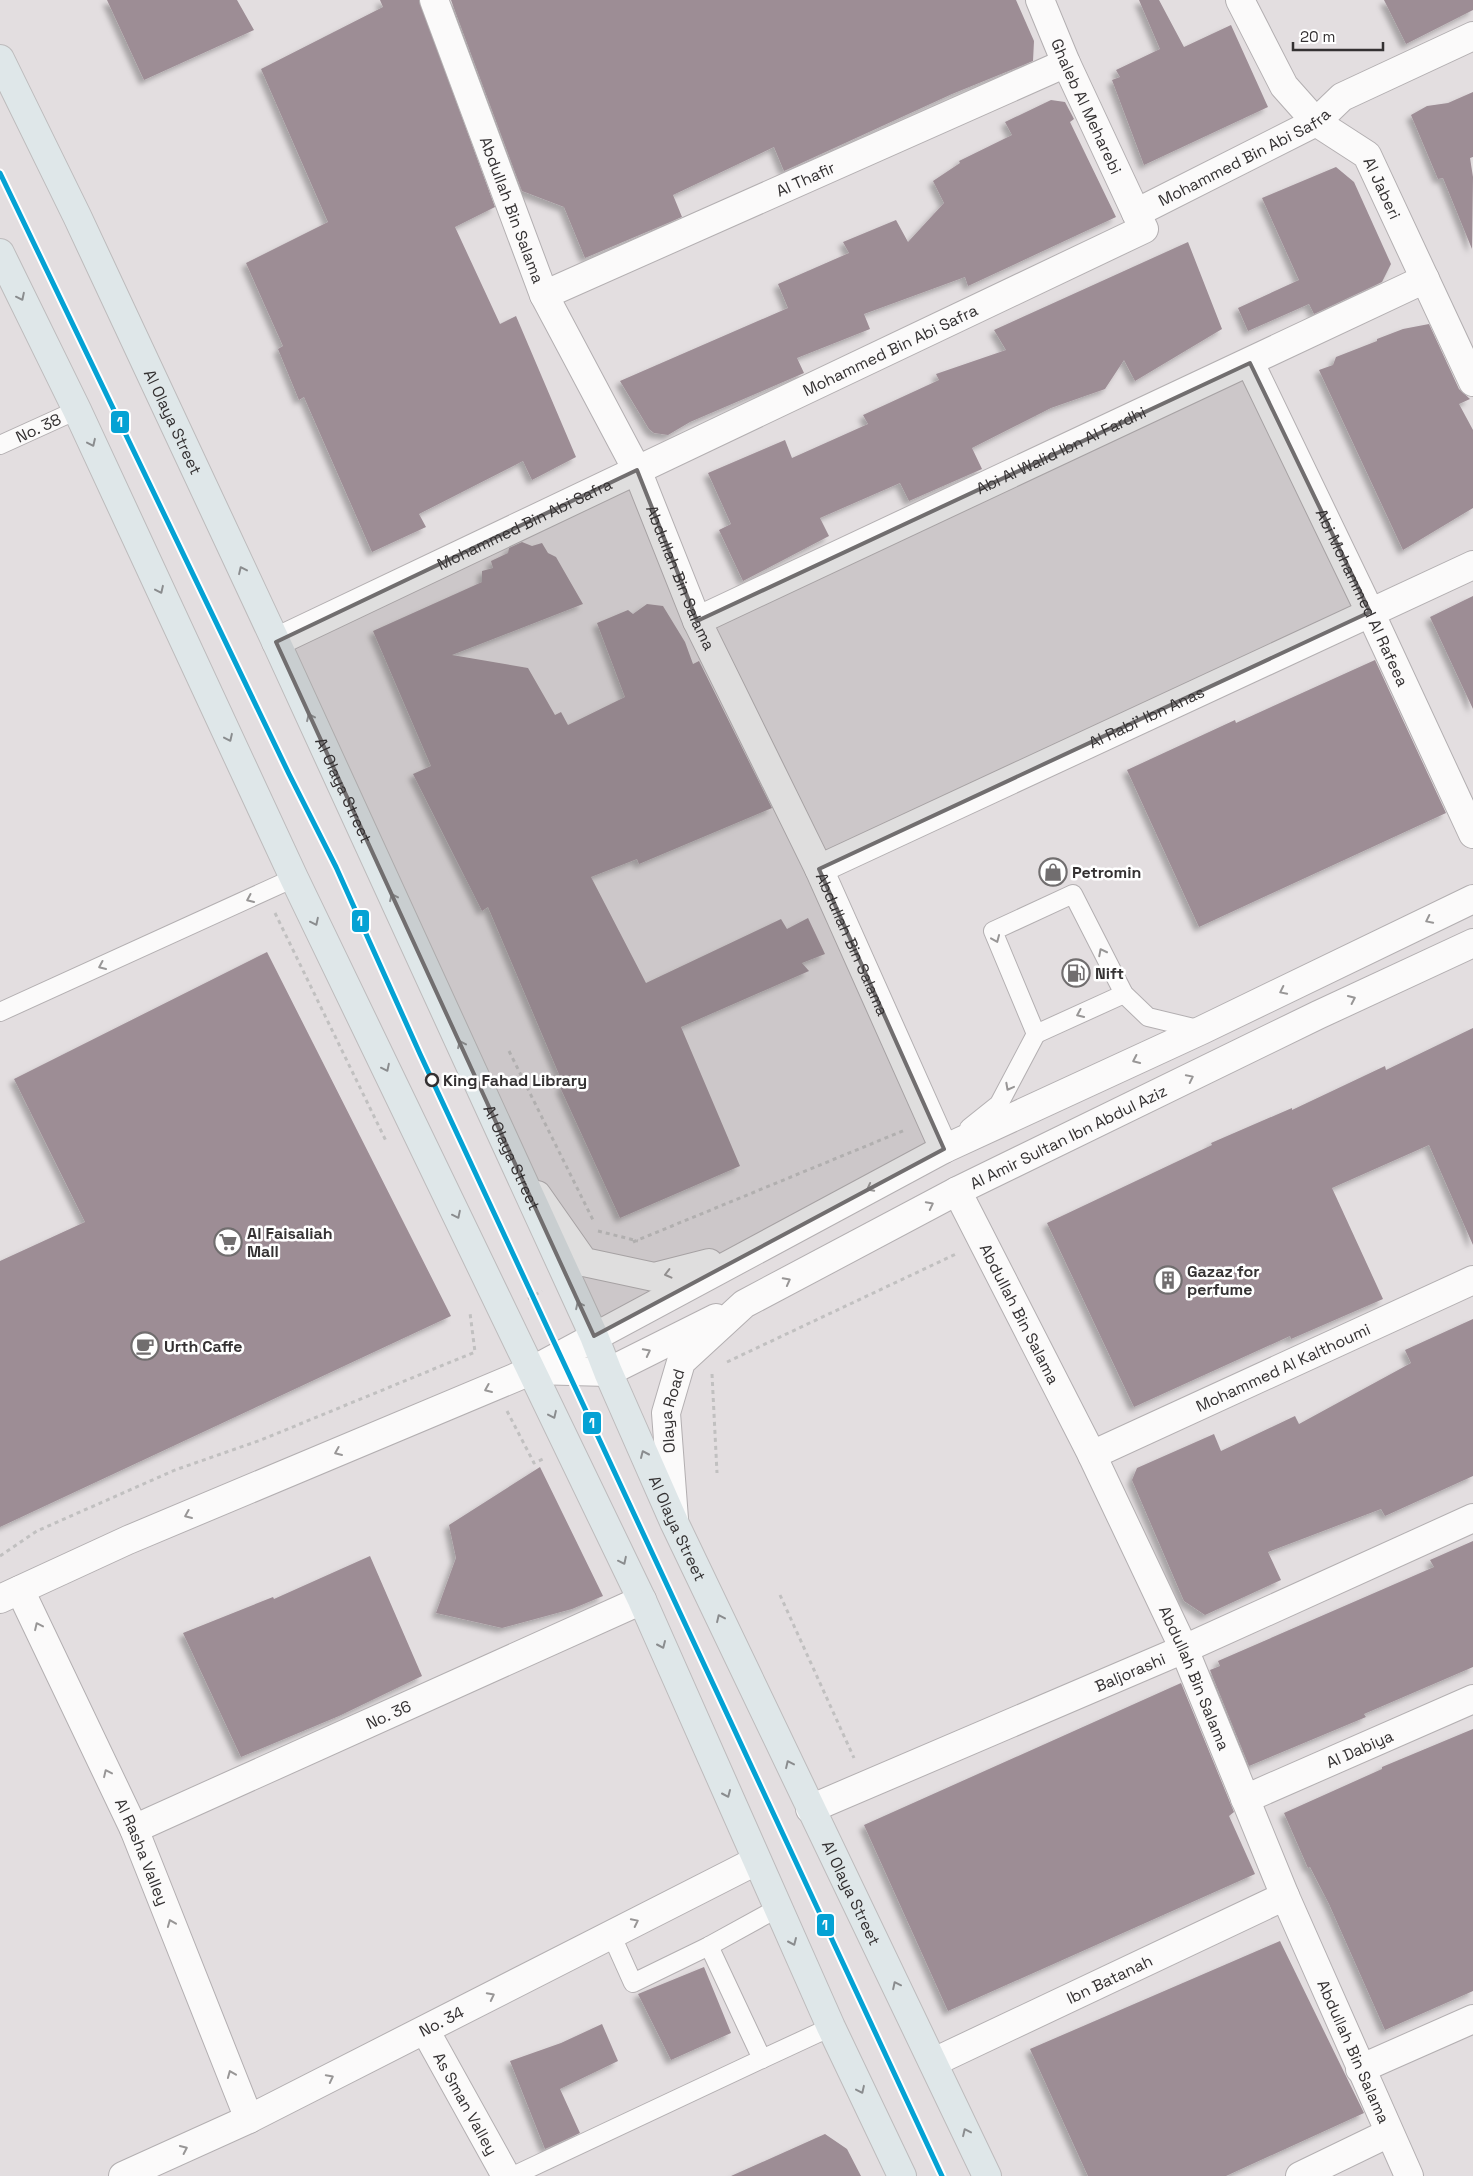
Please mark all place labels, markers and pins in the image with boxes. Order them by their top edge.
shop icon: Petromin [1038,857,1068,887]
place label: Petromin [1072,862,1141,883]
fuel station icon: Nift [1061,958,1091,988]
place label: Nift [1095,963,1124,984]
place label: King Fahad Library [443,1070,587,1091]
marker: King Fahad Library [425,1073,439,1087]
place label: Al Faisaliah Mall [247,1223,333,1262]
supermarket icon: Al Faisaliah Mall [213,1227,243,1257]
place label: Gazaz for perfume [1187,1261,1260,1300]
building icon: Gazaz for perfume [1153,1265,1183,1295]
cafe icon: Urth Caffe [130,1331,160,1361]
place label: Urth Caffe [164,1336,242,1357]

